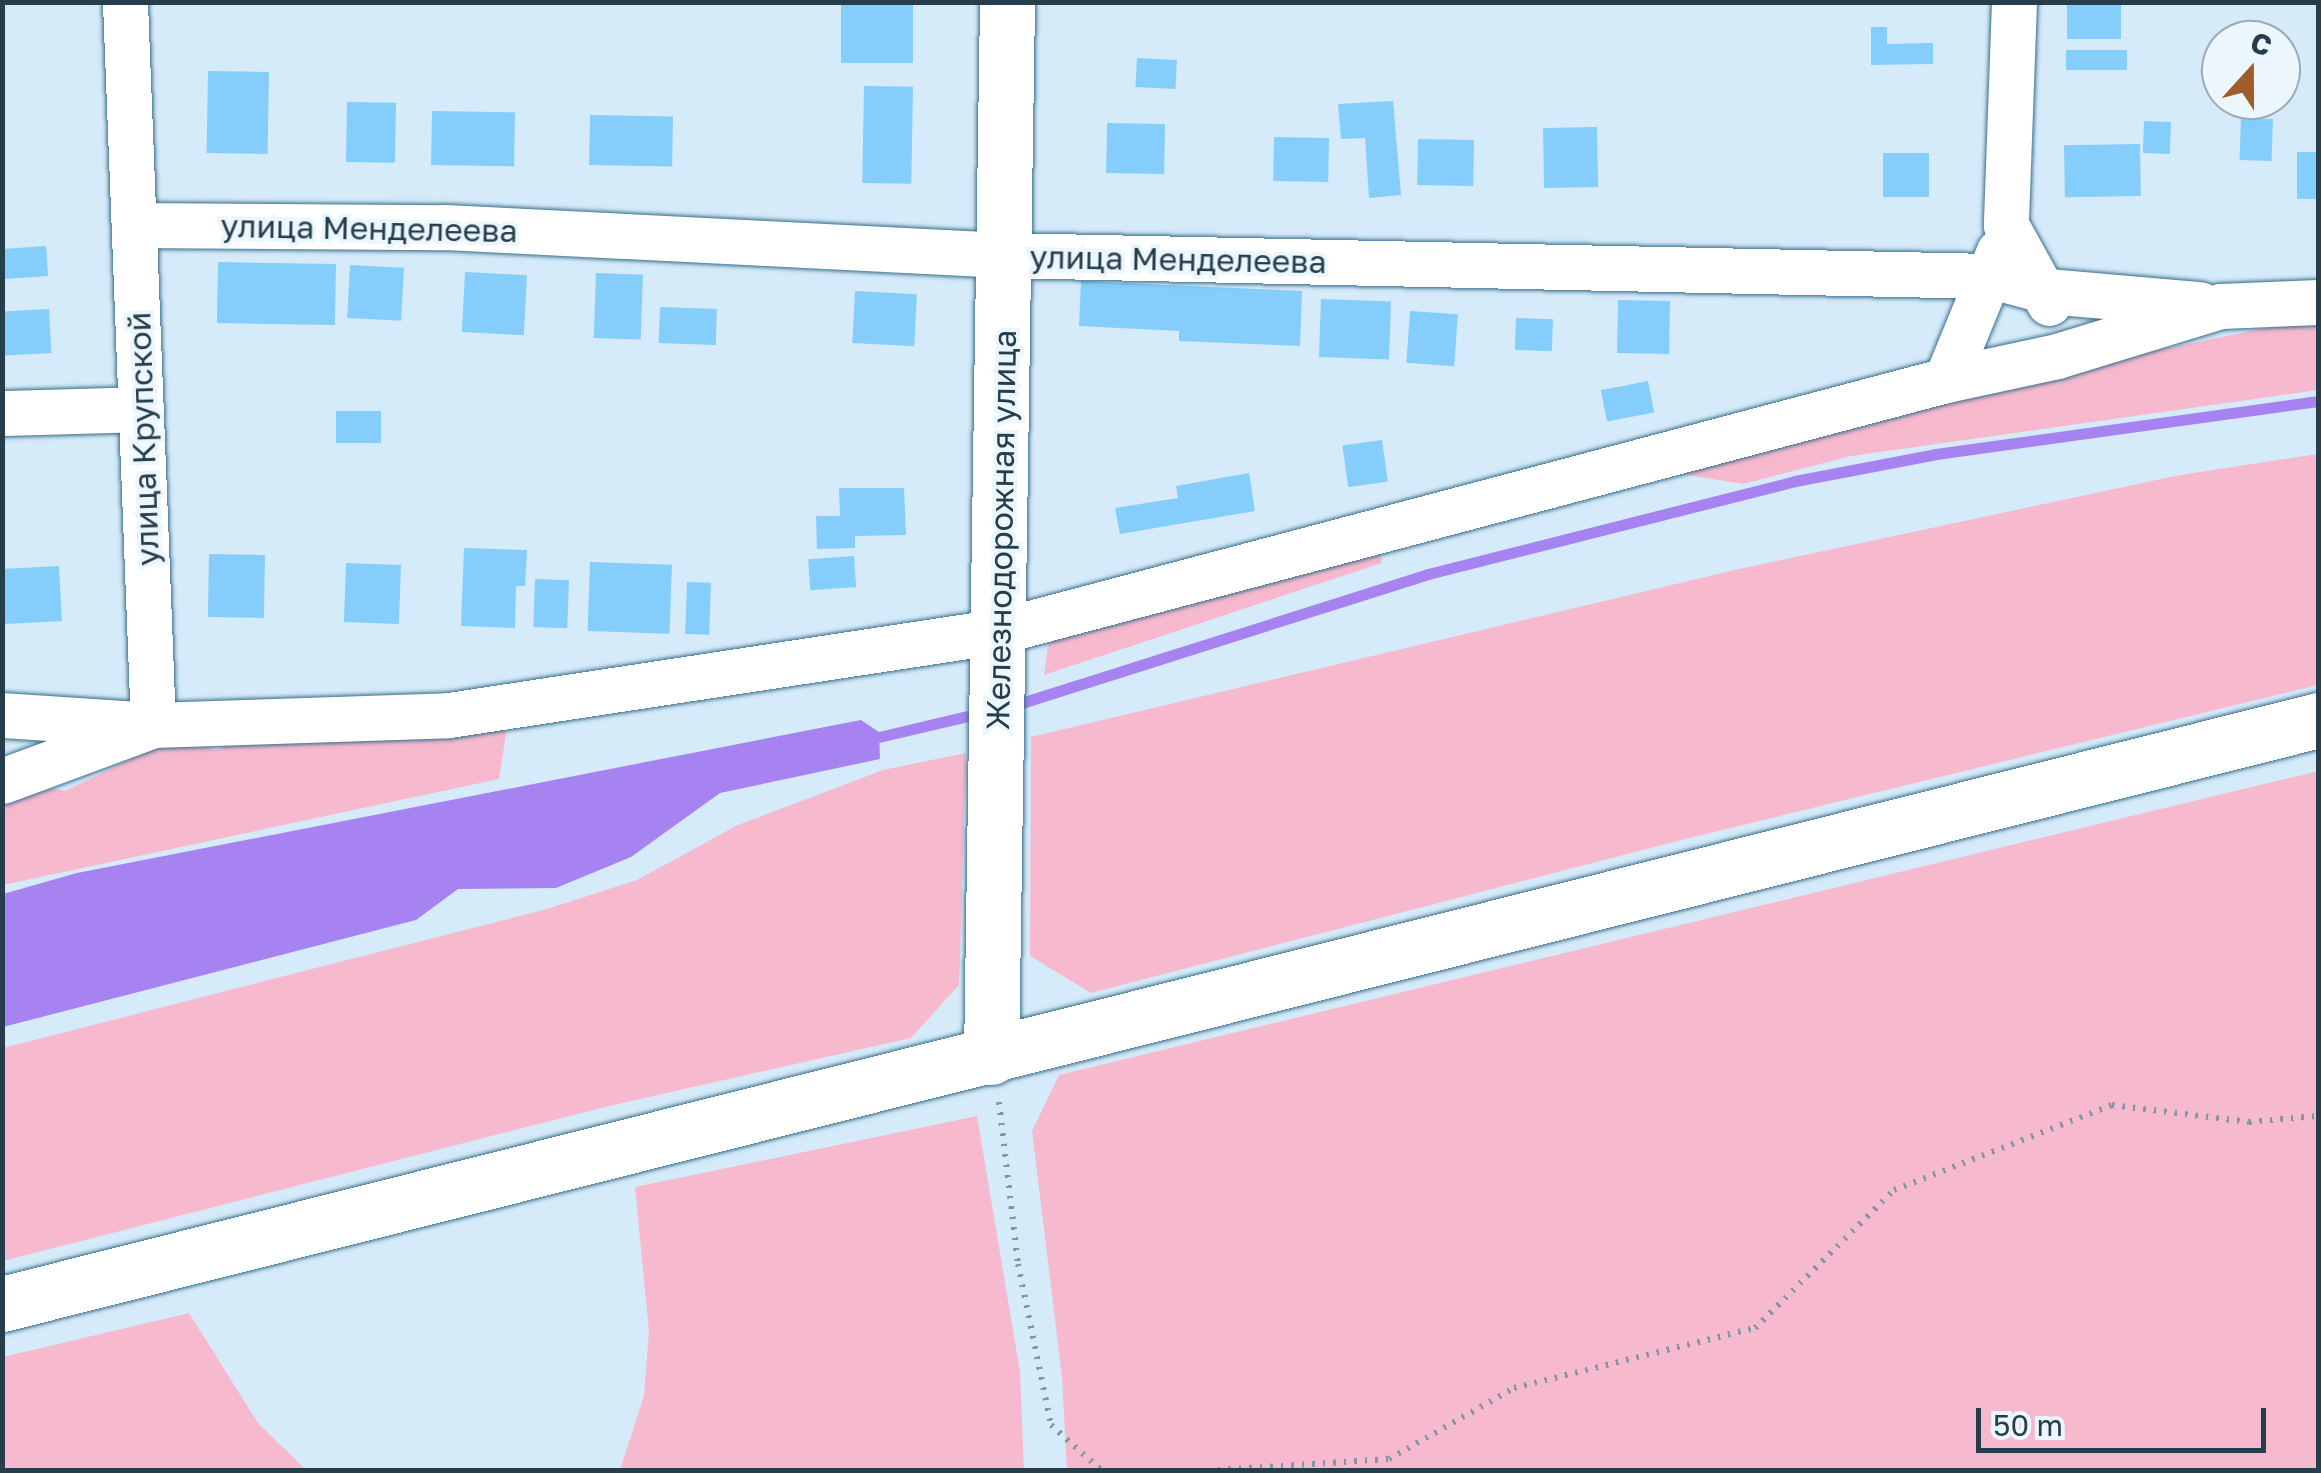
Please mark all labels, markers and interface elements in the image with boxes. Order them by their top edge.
north arrow [2201,20,2301,120]
text: С [2246,24,2276,62]
street label: улица Менделеева [220,206,518,250]
street label: улица Менделеева [1029,237,1327,281]
street label: улица Крупской [119,311,167,567]
street label: Железнодорожная улица [978,329,1024,731]
scale bar [1981,1388,2271,1450]
text: 50 m [1993,1407,2063,1443]

